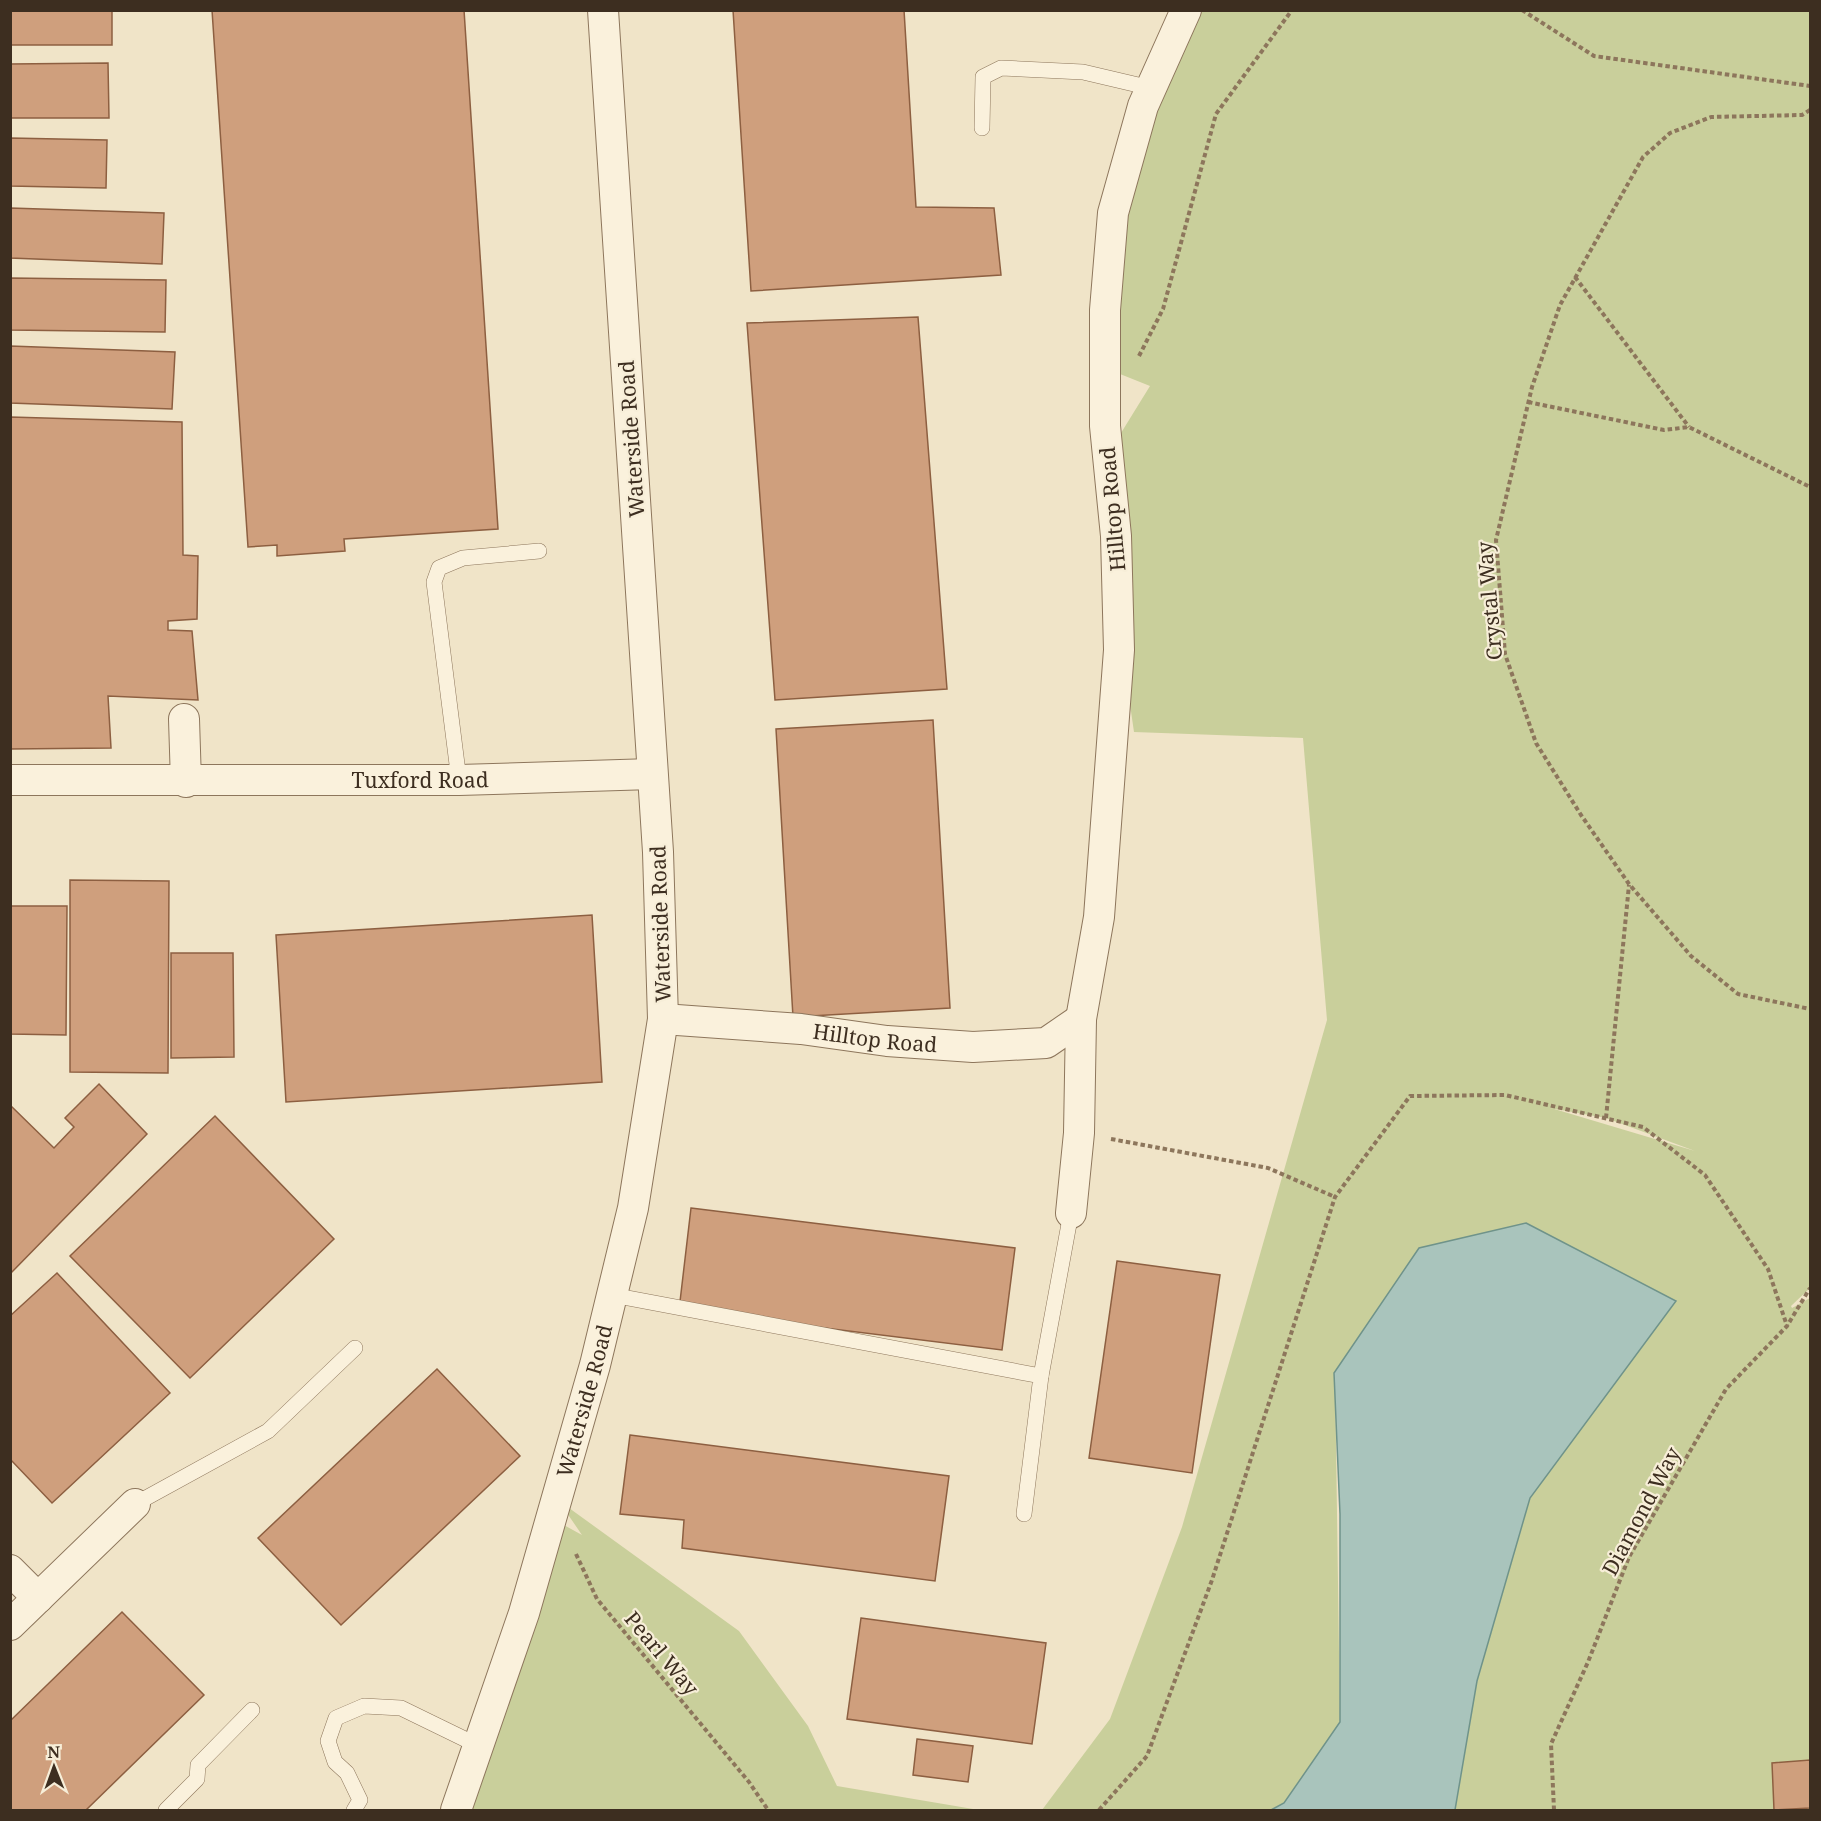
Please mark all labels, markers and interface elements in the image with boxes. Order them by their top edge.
street label: Waterside Road [612,359,650,518]
street label: Hilltop Road [1093,445,1131,572]
street label: Crystal Way [1470,540,1508,662]
street label: Tuxford Road [351,765,489,794]
street label: Waterside Road [643,845,677,1003]
street label: Hilltop Road [811,1017,938,1058]
street label: Waterside Road [550,1321,618,1480]
street label: Diamond Way [1595,1442,1687,1580]
street label: Pearl Way [619,1605,705,1701]
north arrow [24,1737,84,1797]
text: N [47,1741,61,1763]

